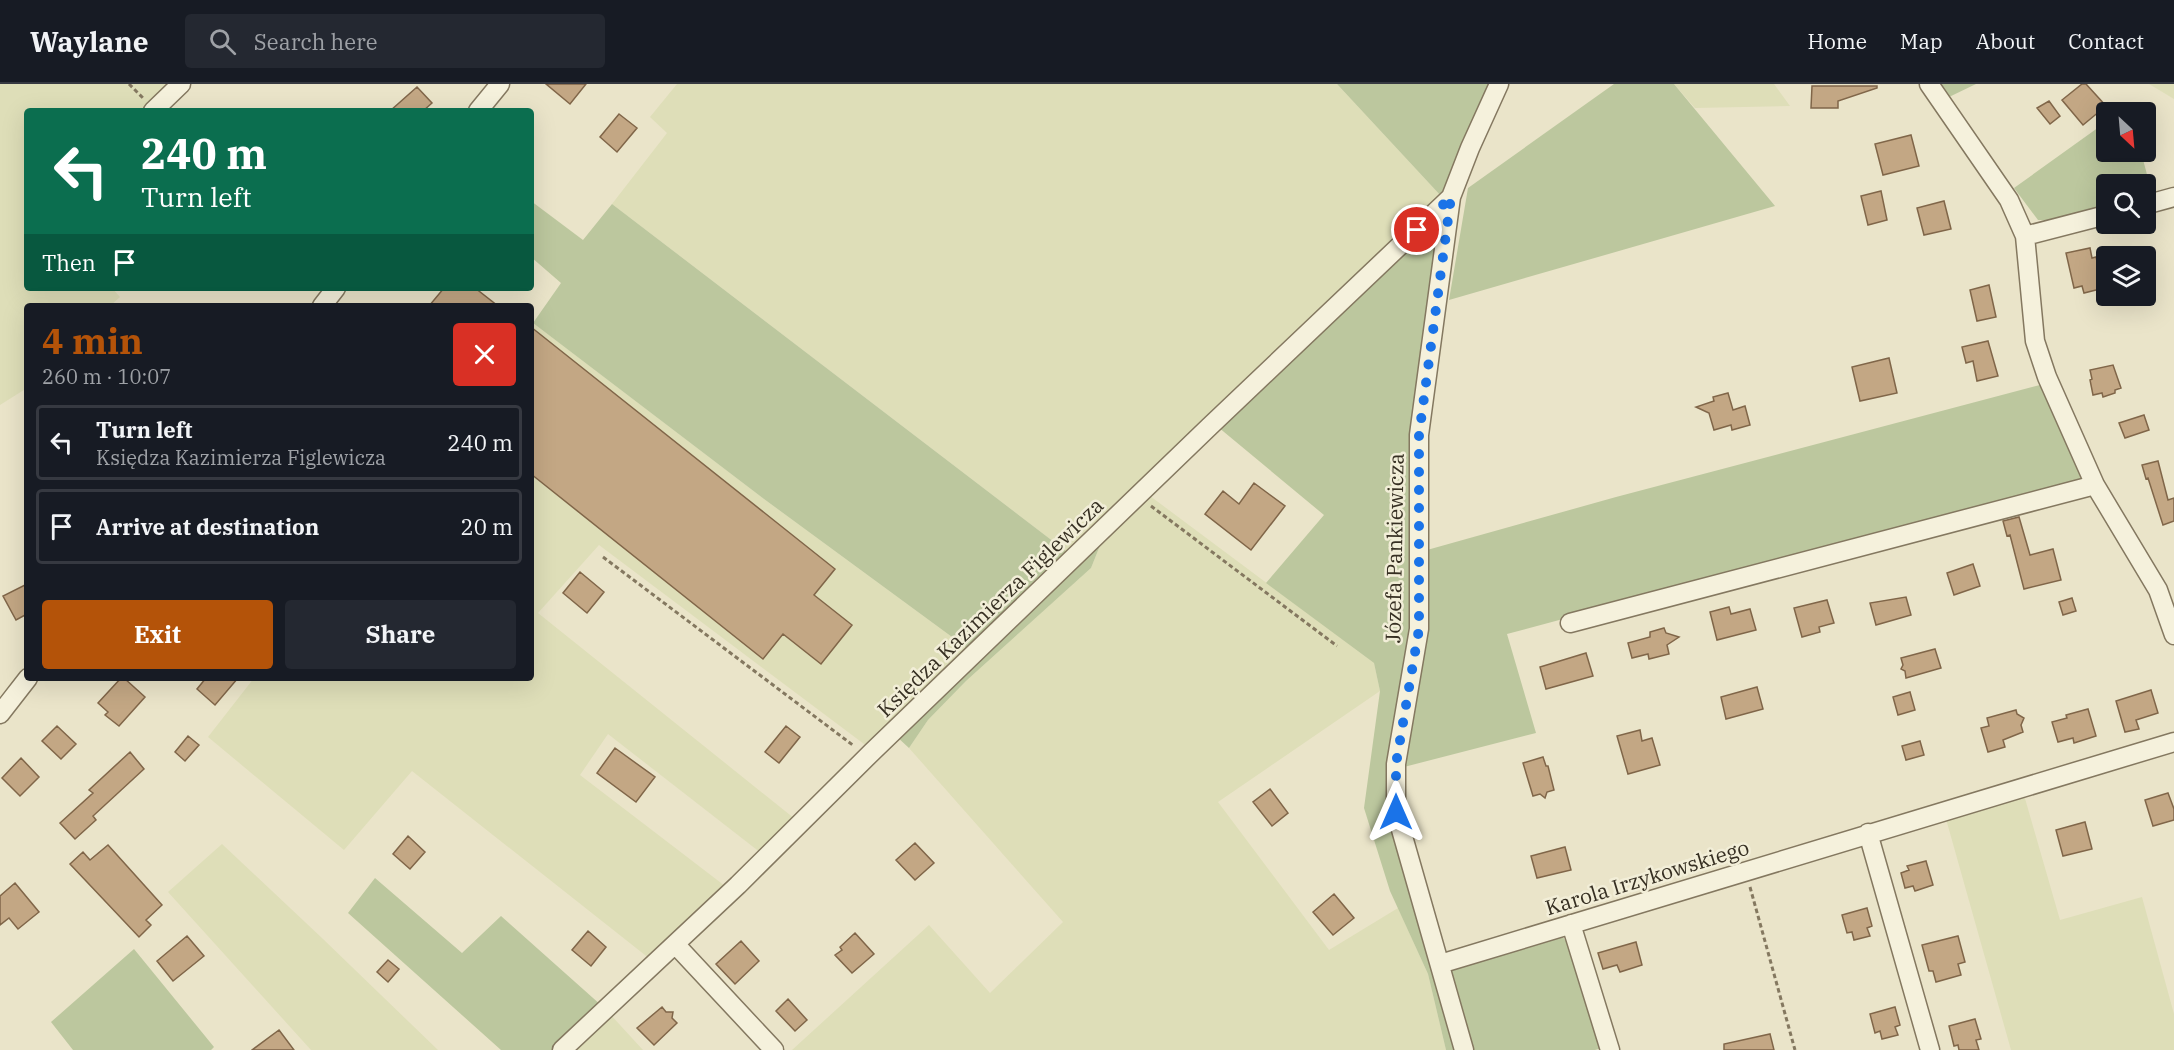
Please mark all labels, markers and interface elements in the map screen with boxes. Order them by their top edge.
search box [185,14,605,68]
text: Waylane [30,23,149,60]
icon: search [206,25,239,58]
text: Search here [254,27,378,56]
text: Home [1807,27,1867,55]
text: Map [1900,27,1943,55]
text: About [1976,27,2035,55]
text: Contact [2068,27,2144,55]
north arrow [2096,102,2156,162]
map controls [2096,102,2156,306]
text: 240 m [141,126,267,181]
icon: left [42,132,120,210]
button: search [2096,174,2156,234]
text: Turn left [141,179,252,214]
pin [1391,204,1442,255]
icon: arrive [1400,213,1433,246]
icon: arrive [108,246,141,279]
button: layers [2096,246,2156,306]
text: Then [42,248,96,277]
text: 4 min [42,317,143,364]
button: close [453,323,516,386]
text: 260 m · 10:07 [42,363,171,390]
text: Turn left [96,415,192,444]
icon: left [45,426,78,459]
text: 240 m [447,428,513,457]
text: Księdza Kazimierza Figlewicza [96,444,386,471]
street label: Józefa Pankiewicza [1378,453,1410,643]
street label: Księdza Kazimierza Figlewicza [871,491,1109,723]
icon: arrive [45,510,78,543]
text: Arrive at destination [96,512,319,541]
text: 20 m [461,512,513,541]
button: Exit [42,600,273,669]
button: Share [285,600,516,669]
position arrow [1364,780,1428,844]
street label: Karola Irzykowskiego [1542,833,1752,921]

